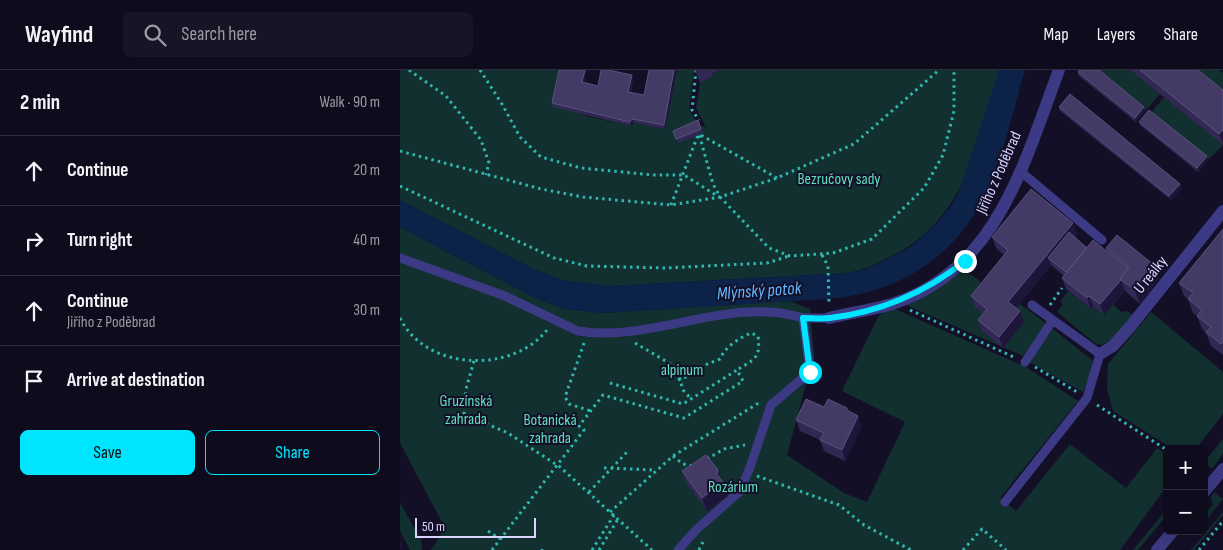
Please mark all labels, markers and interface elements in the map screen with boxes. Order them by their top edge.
search box [123,12,473,57]
text: Wayfind [25,20,93,49]
icon: search [141,21,169,49]
text: Search here [181,23,257,46]
text: Map [1044,24,1069,45]
text: Layers [1097,24,1136,45]
text: Share [1164,24,1198,45]
text: 2 min [20,90,60,115]
text: Walk · 90 m [319,93,380,112]
street label: Jiřího z Poděbrad [972,129,1026,218]
icon: ahead [20,157,48,185]
text: Continue [67,159,128,182]
text: 20 m [353,161,380,180]
park label: Bezručovy sady [797,170,881,189]
icon: right [20,227,48,255]
text: Turn right [67,229,132,252]
text: 40 m [353,231,380,250]
route end [954,250,977,273]
street label: U reálky [1130,252,1172,298]
water label: Mlýnský potok [716,277,803,304]
text: Continue [67,290,128,313]
icon: ahead [20,297,48,325]
text: 30 m [353,301,380,320]
text: Jiřího z Poděbrad [67,313,155,332]
park label: alpinum [661,361,703,380]
route start [799,361,822,384]
icon: arrive [20,367,48,395]
text: Arrive at destination [67,369,205,392]
park label: Gruzínská zahrada [440,392,492,429]
park label: Botanická zahrada [523,411,577,448]
button: Save [20,430,195,475]
button: Share [205,430,380,475]
map controls [1163,445,1208,535]
button: + [1163,445,1208,490]
park label: Rozárium [708,478,758,497]
button: − [1163,490,1208,535]
scale bar [415,515,536,538]
text: 50 m [422,518,445,535]

